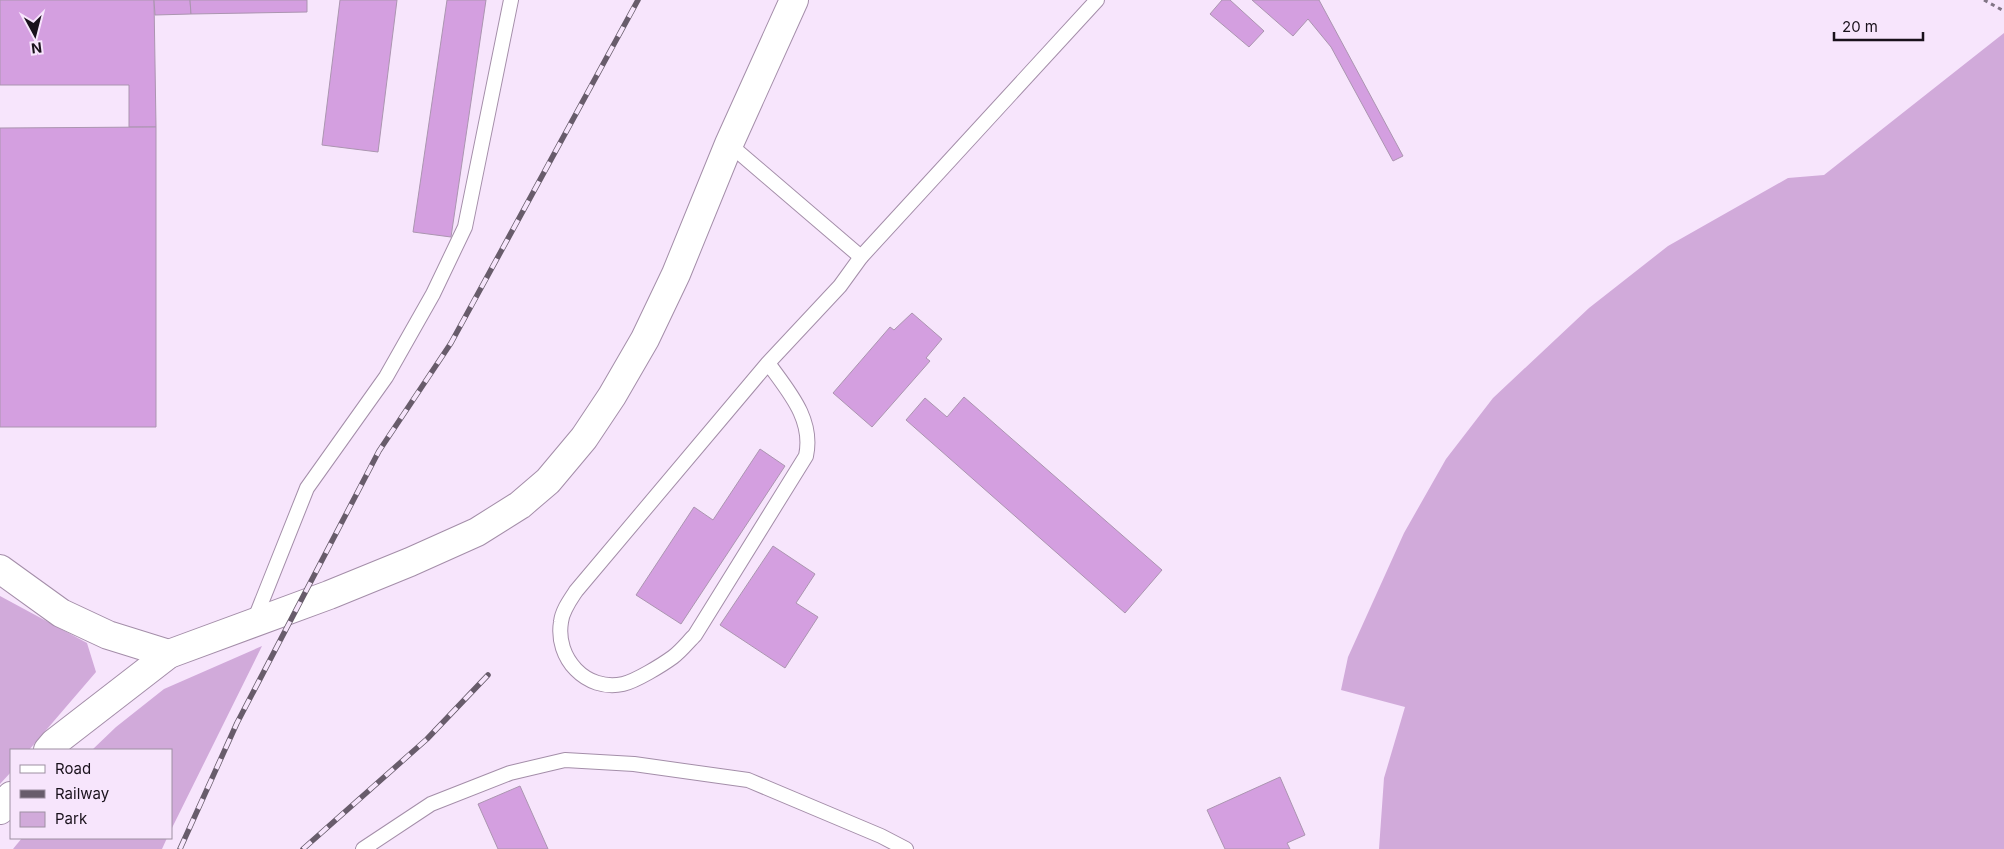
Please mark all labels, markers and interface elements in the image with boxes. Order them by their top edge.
north arrow [10,10,60,60]
scale bar [1834,10,1923,42]
text: 20 m [1842,17,1878,36]
text: N [30,39,43,57]
legend [10,749,172,839]
text: Road [55,759,91,778]
text: Railway [55,784,110,803]
text: Park [55,809,88,828]

